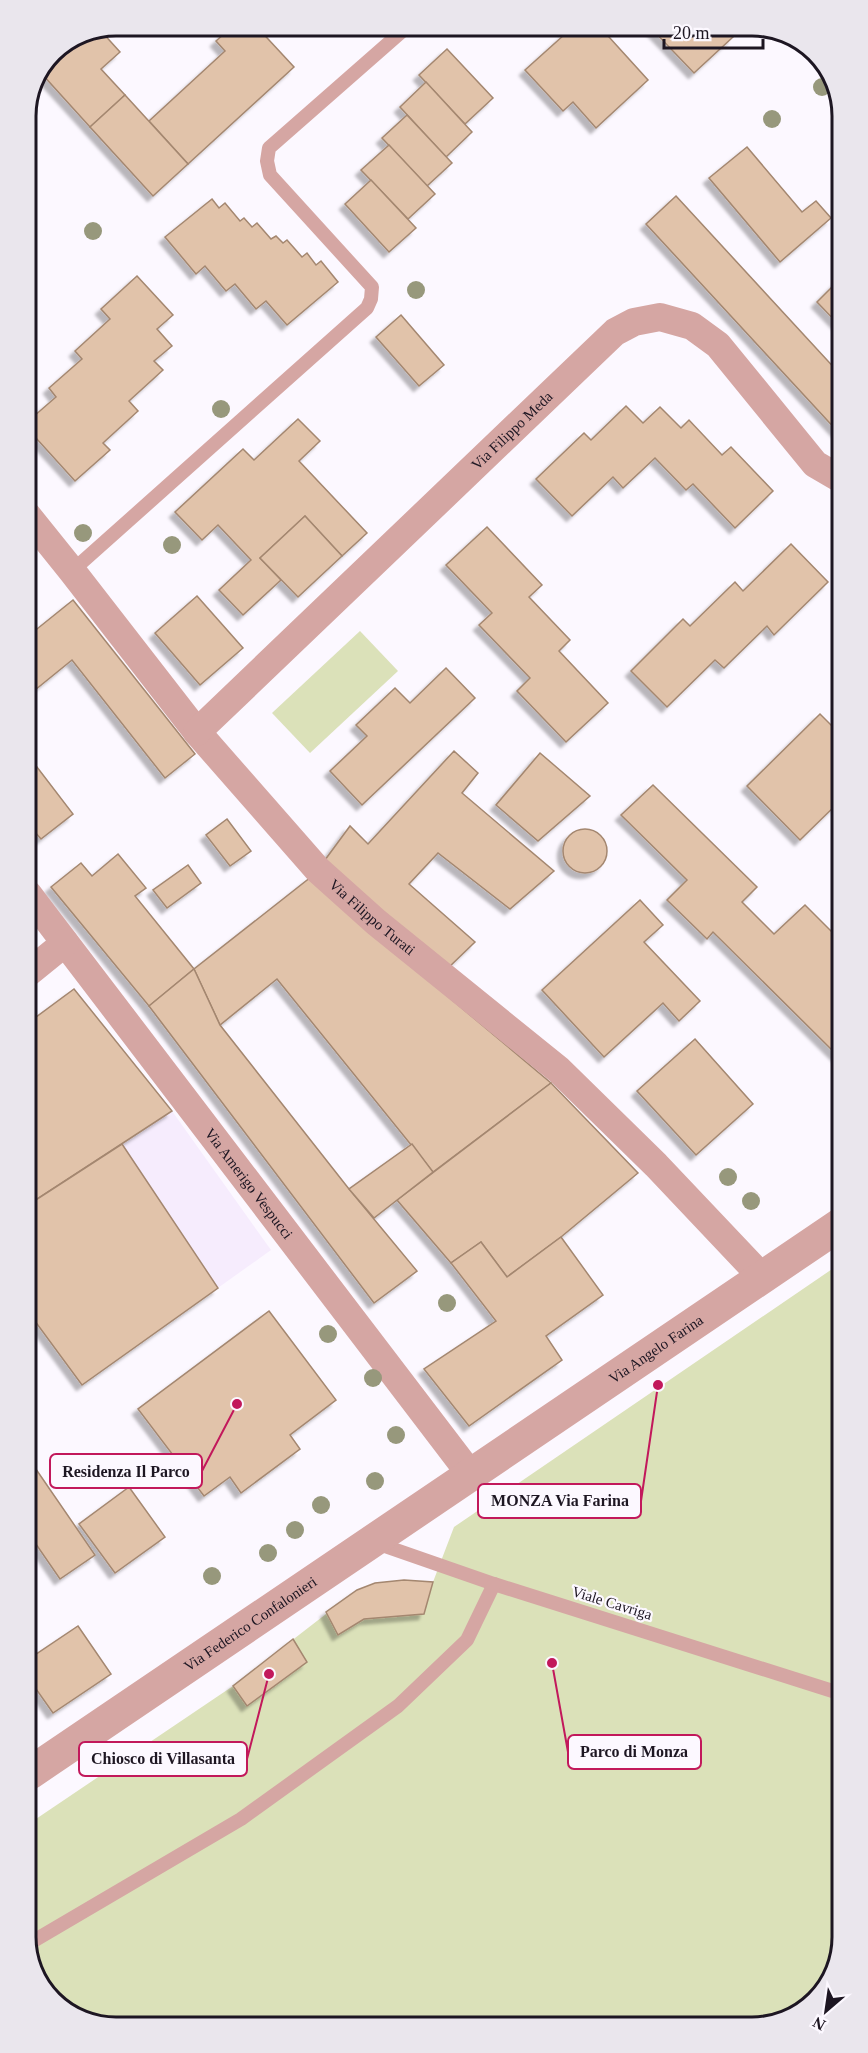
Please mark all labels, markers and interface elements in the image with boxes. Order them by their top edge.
scale bar [664,12,763,50]
text: 20 m [673,23,710,43]
street label: Via Filippo Meda [468,388,556,473]
street label: Via Filippo Turati [326,876,418,958]
street label: Via Amerigo Vespucci [201,1125,296,1242]
street label: Via Angelo Farina [606,1312,706,1387]
callout: Residenza Il Parco [50,1454,202,1488]
text: Residenza Il Parco [62,1463,190,1480]
callout: MONZA Via Farina [478,1484,641,1518]
text: MONZA Via Farina [491,1492,629,1509]
street label: Via Federico Confalonieri [181,1573,320,1674]
street label: Viale Cavriga [570,1583,654,1623]
callout: Parco di Monza [568,1735,701,1769]
callout: Chiosco di Villasanta [79,1742,247,1776]
text: Parco di Monza [580,1743,688,1760]
text: Chiosco di Villasanta [91,1750,235,1767]
north arrow [796,1981,856,2041]
text: N [809,2013,828,2034]

